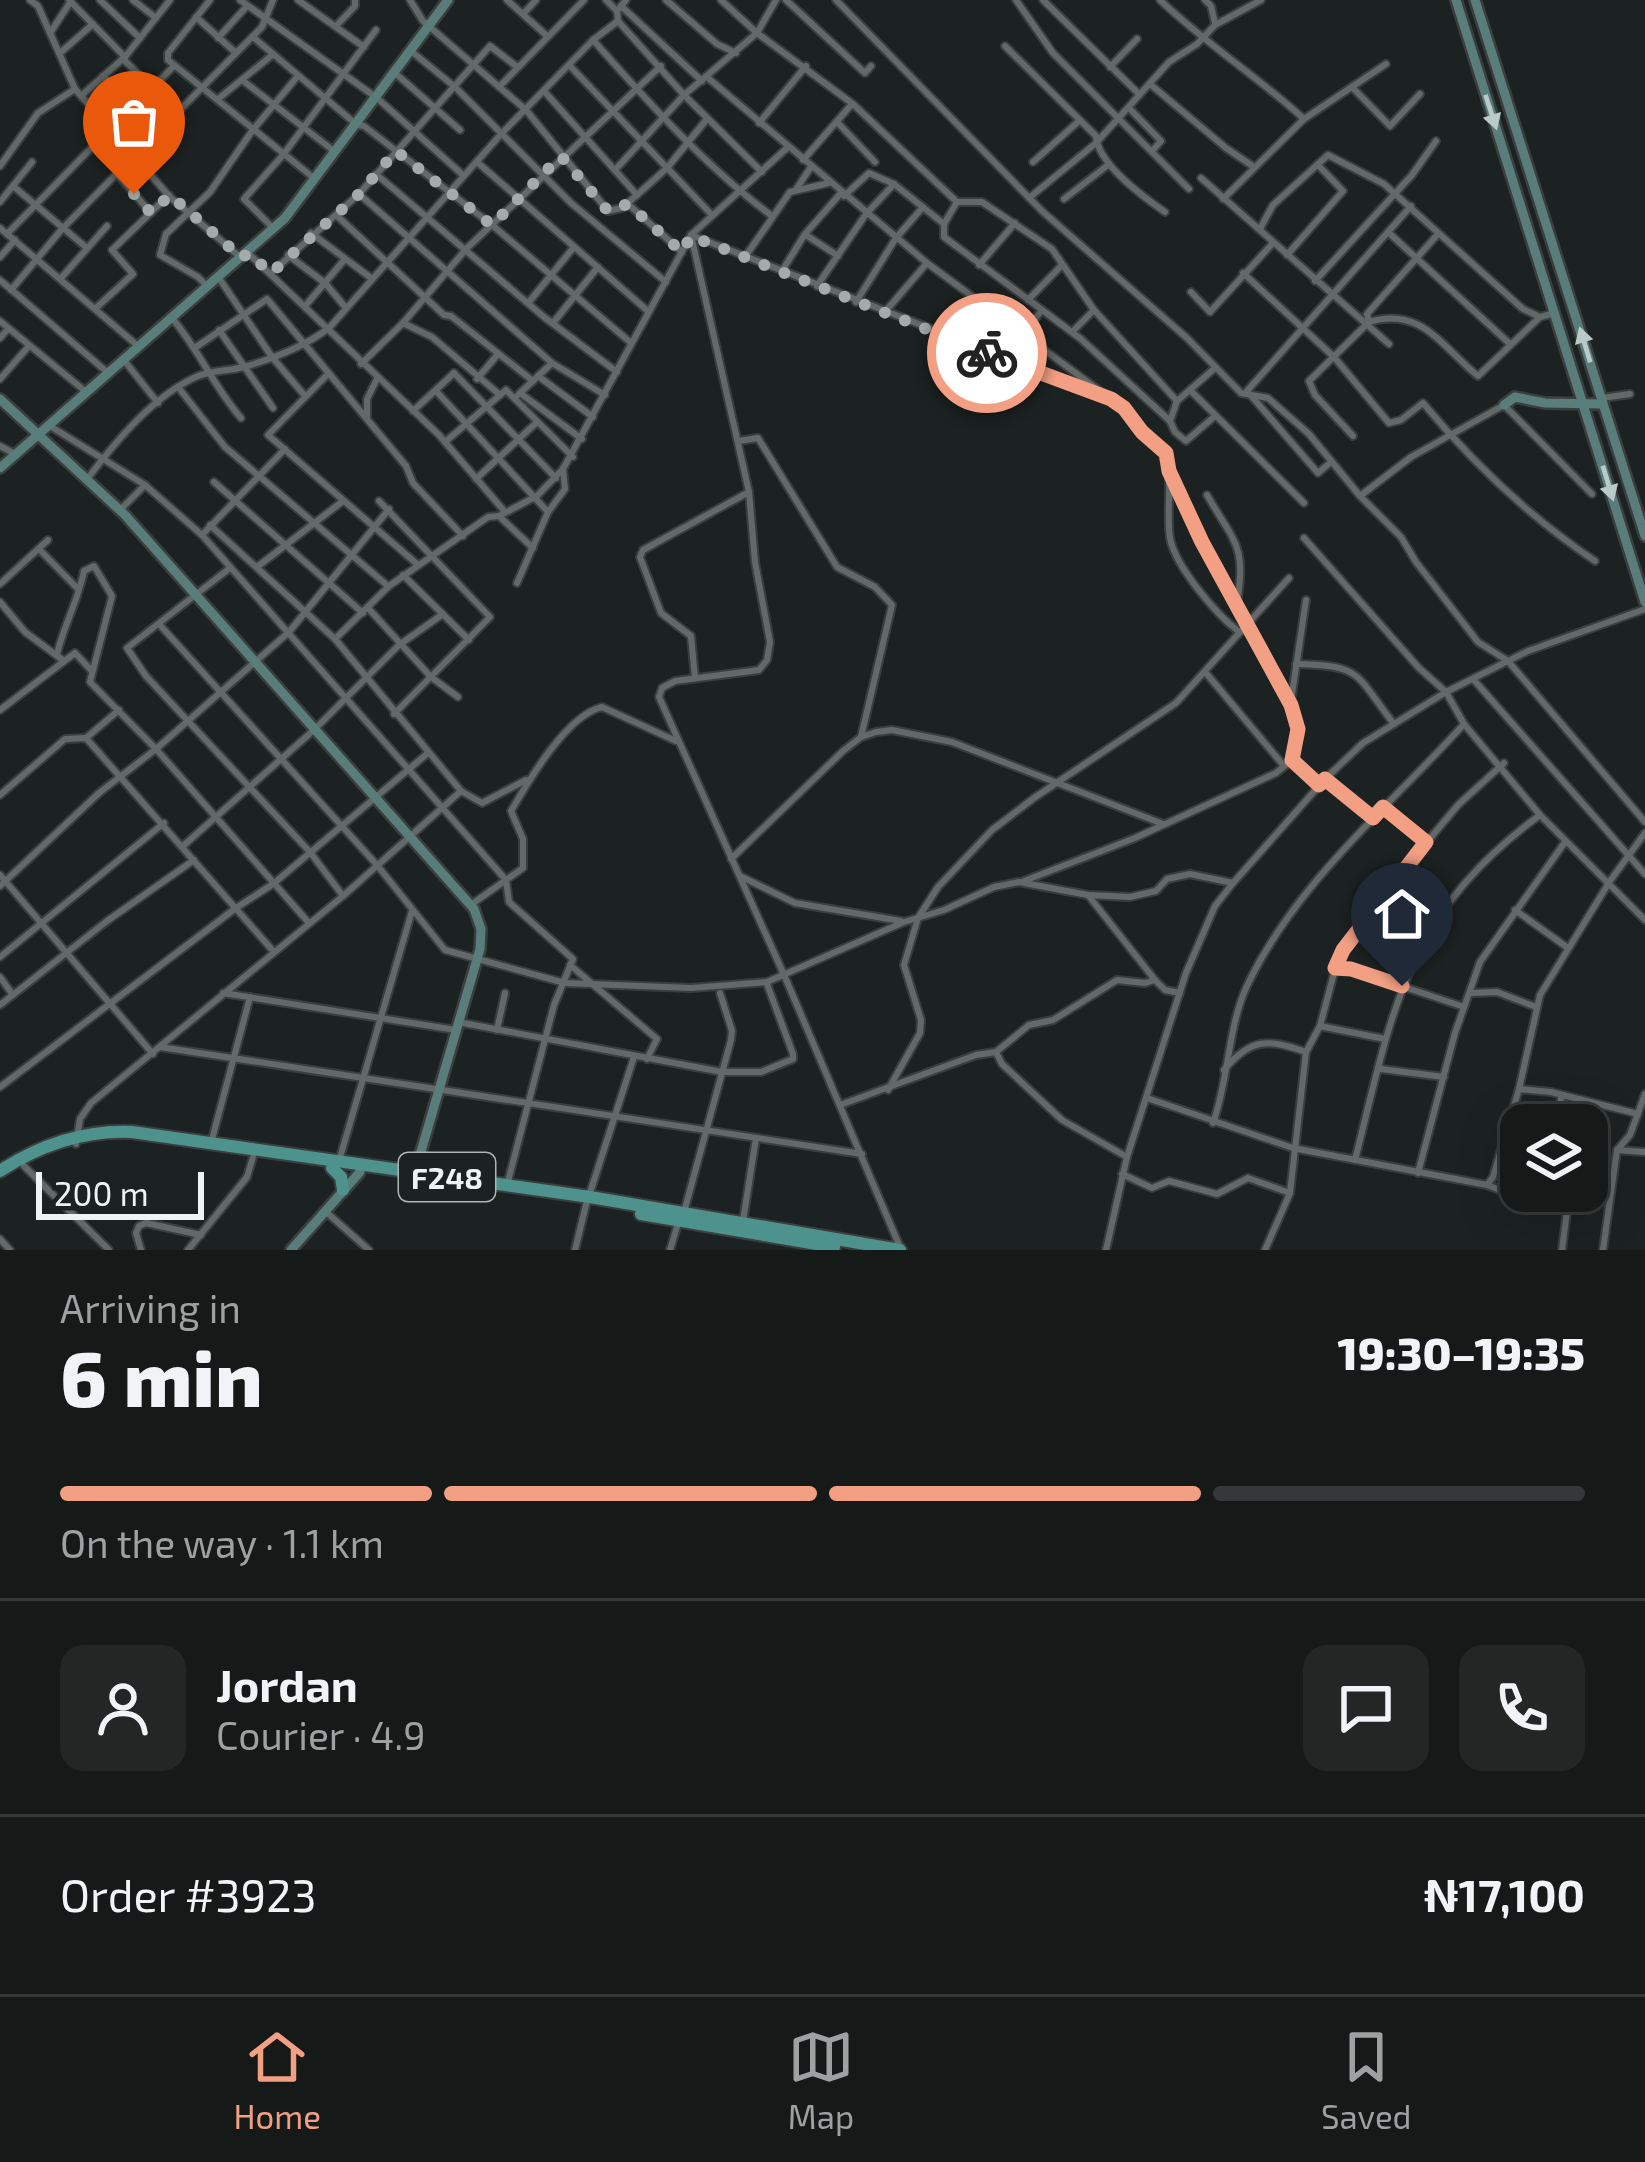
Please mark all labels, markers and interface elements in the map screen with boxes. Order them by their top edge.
pin [83,71,185,194]
icon: bag [101,89,167,155]
one-way arrow [1483,94,1501,131]
courier [927,293,1047,413]
icon: bike [954,320,1020,386]
one-way arrow [1574,326,1593,363]
one-way arrow [1600,466,1619,502]
pin [1351,863,1453,986]
icon: home [1369,881,1435,947]
map controls [1500,1104,1608,1212]
button: layers [1500,1104,1608,1212]
road number: F248 [399,1153,495,1201]
scale bar [36,1166,204,1219]
text: 200 m [54,1173,149,1213]
text: Arriving in [60,1284,241,1331]
text: 19:30–19:35 [1337,1325,1585,1379]
text: 6 min [60,1329,263,1423]
text: On the way · 1.1 km [60,1519,384,1566]
button: person [60,1645,186,1771]
button: chat [1303,1645,1429,1771]
button: phone [1459,1645,1585,1771]
text: Jordan [216,1657,358,1711]
text: Courier · 4.9 [216,1711,426,1758]
text: Order #3923 [60,1867,317,1921]
text: ₦17,100 [1424,1867,1585,1921]
tab: Home [233,2024,321,2136]
tab: Map [788,2024,854,2136]
tab: Saved [1321,2024,1412,2136]

